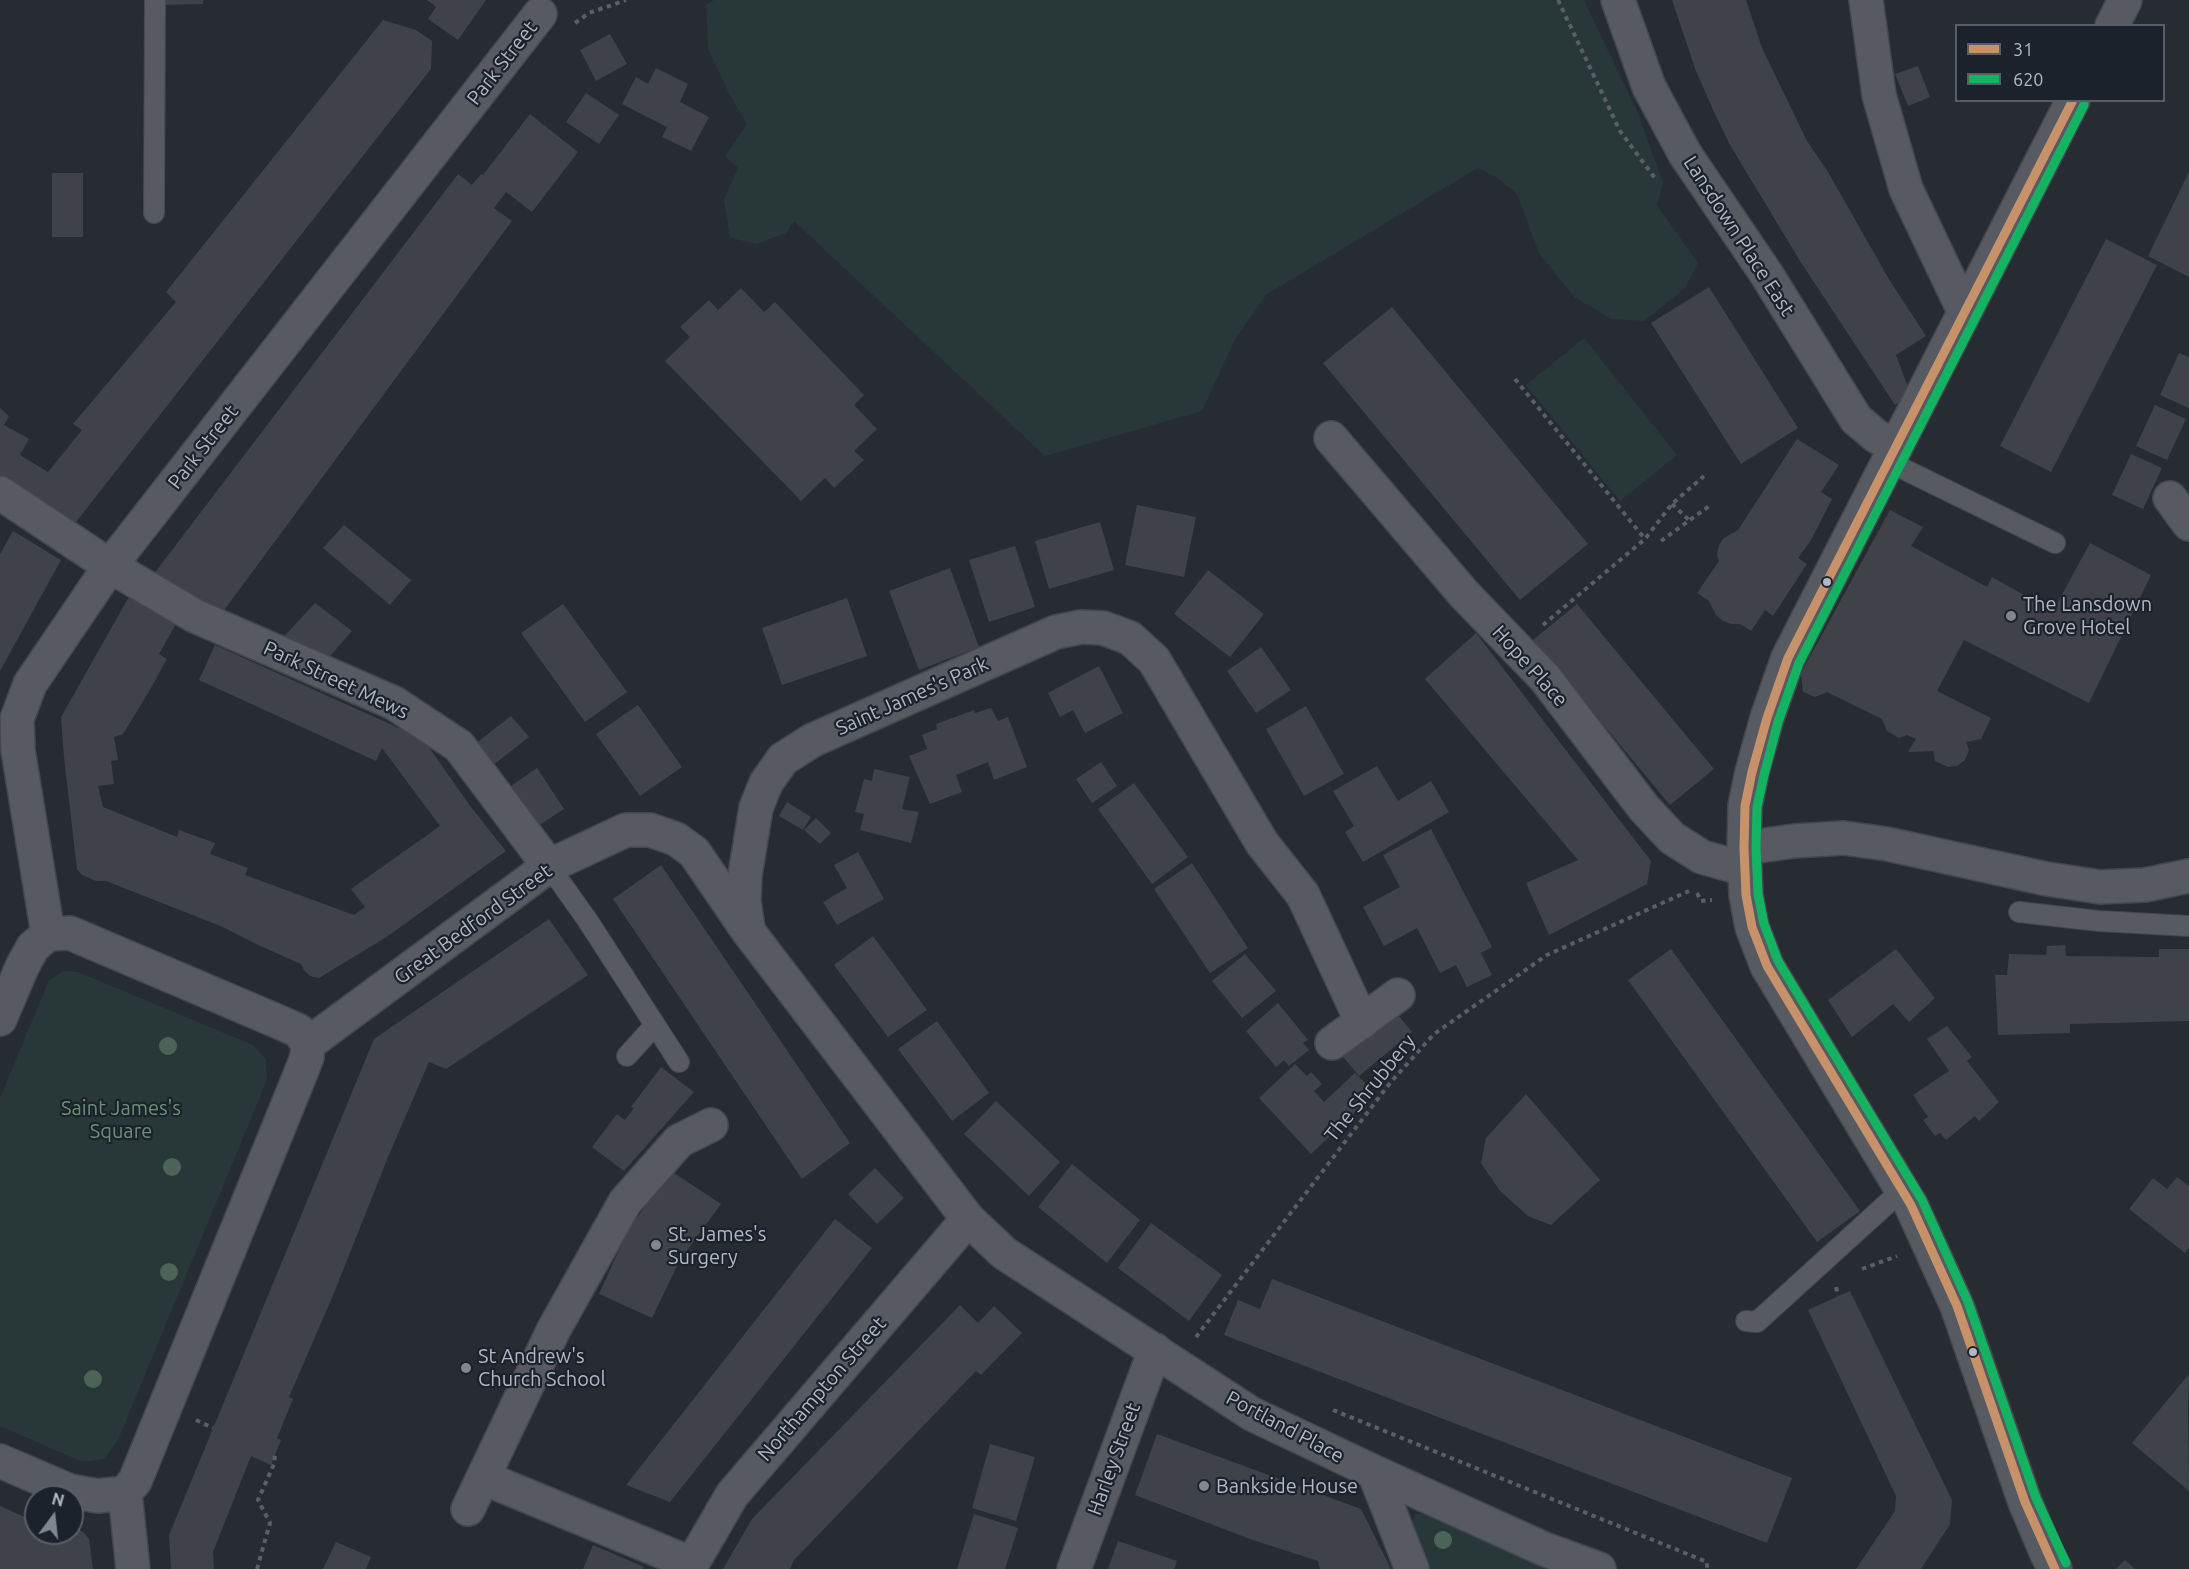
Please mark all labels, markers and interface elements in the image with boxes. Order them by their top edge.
street label: Park Street [462,16,542,110]
legend [1955,24,2165,102]
text: 31 [2013,39,2033,59]
text: 620 [2013,69,2043,89]
street label: Lansdown Place East [1678,152,1800,320]
street label: Park Street [163,400,243,494]
unlabelled marker [1821,576,1833,588]
place label: The Lansdown Grove Hotel [2023,592,2152,639]
marker: The Lansdown Grove Hotel [2004,609,2018,623]
street label: Hope Place [1487,621,1573,711]
street label: Park Street Mews [260,636,412,724]
street label: Saint James's Park [832,652,992,740]
street label: Great Bedford Street [389,859,557,989]
street label: The Shrubbery [1319,1029,1421,1147]
park label: Saint James's Square [61,1096,181,1143]
place label: St. James's Surgery [668,1222,766,1269]
marker: St. James's Surgery [649,1238,663,1252]
street label: Northampton Street [753,1312,891,1466]
place label: St Andrew's Church School [478,1344,606,1391]
unlabelled marker [1967,1346,1979,1358]
marker: St Andrew's Church School [459,1361,473,1375]
street label: Portland Place [1222,1386,1348,1468]
street label: Harley Street [1083,1399,1145,1519]
place label: Bankside House [1216,1474,1358,1498]
marker: Bankside House [1197,1479,1211,1493]
north arrow [24,1485,84,1545]
text: N [50,1489,66,1510]

